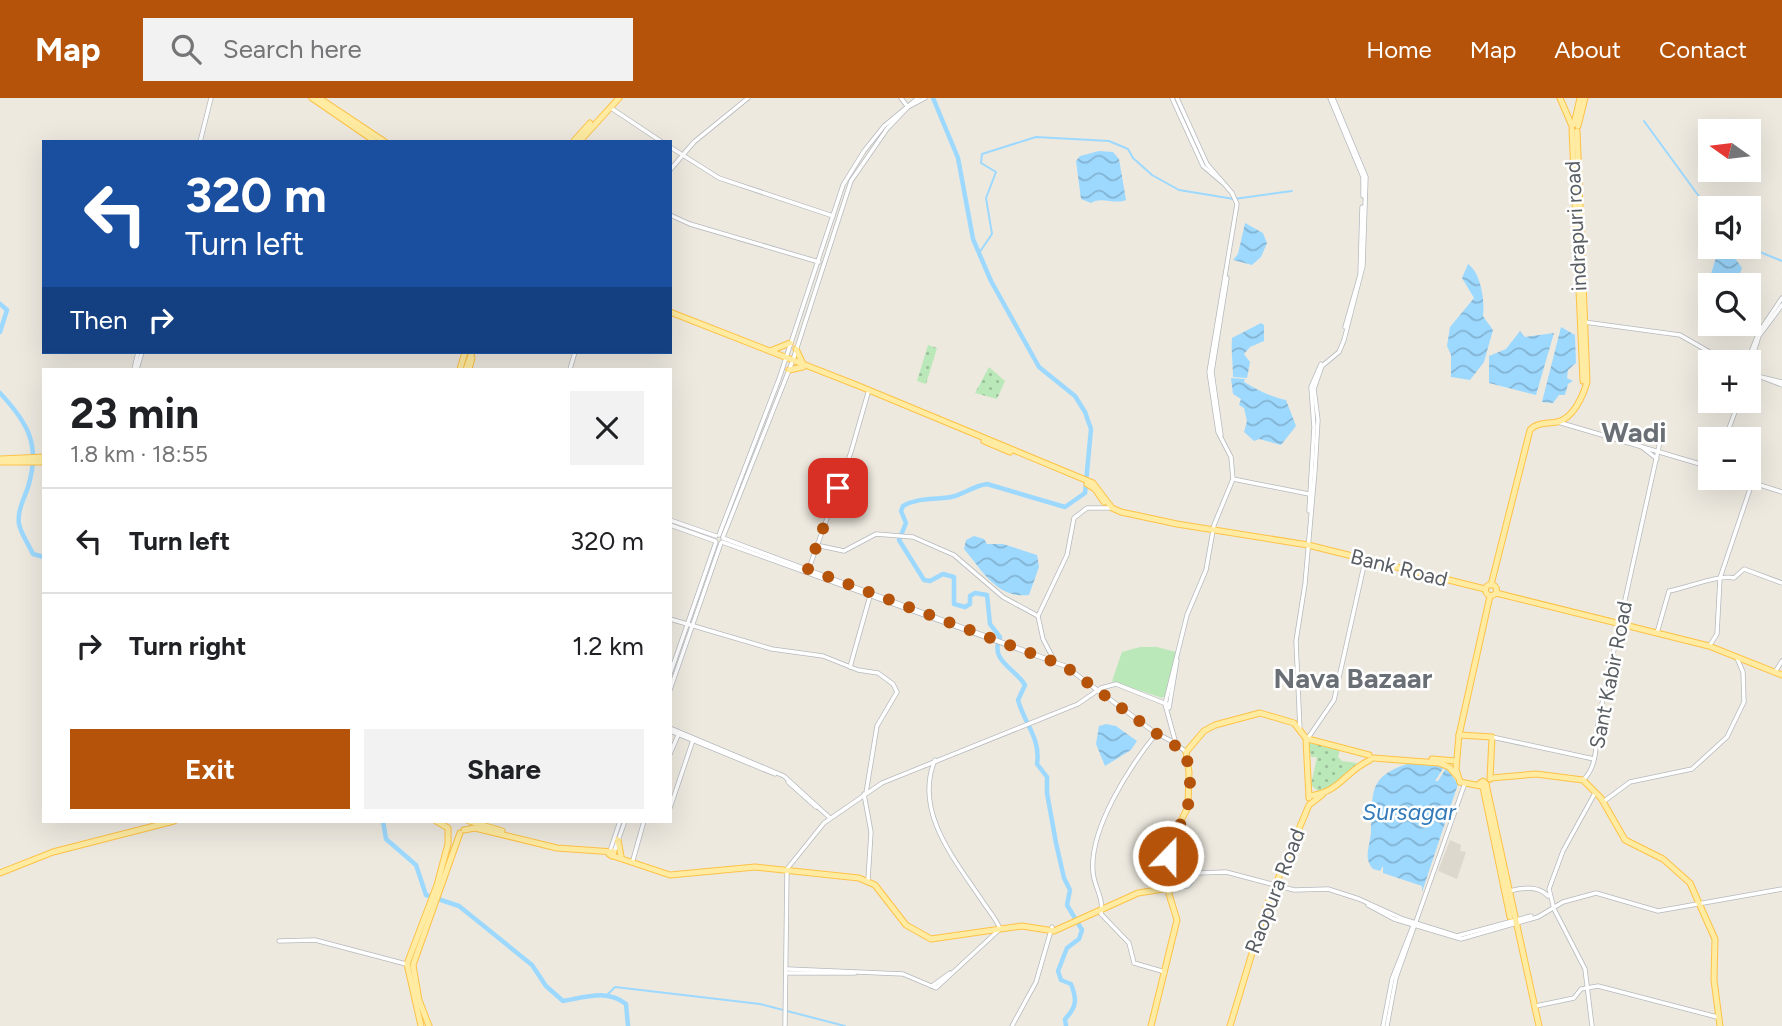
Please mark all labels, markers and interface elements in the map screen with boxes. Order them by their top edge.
search box [143,18,633,81]
text: Map [35,30,101,69]
icon: search [167,30,205,68]
text: Search here [223,33,362,65]
text: Home [1366,35,1432,64]
text: Map [1470,35,1516,64]
text: About [1554,35,1621,64]
text: Contact [1659,35,1747,64]
north arrow [1698,119,1760,182]
map controls [1698,119,1761,490]
street label: indrapuri road [1560,160,1591,292]
text: 320 m [185,165,327,224]
icon: left [70,168,161,259]
button: sound [1698,196,1761,259]
text: Turn left [185,225,304,263]
button: search [1698,273,1761,336]
icon: right [142,301,180,339]
text: Then [70,304,128,336]
button: + [1698,350,1761,413]
text: 23 min [70,388,199,439]
button: close [570,391,644,465]
district label: Wadi [1601,415,1667,449]
button: − [1698,427,1761,490]
text: 1.8 km · 18:55 [70,440,208,468]
pin [808,458,868,518]
icon: arrive [819,469,857,507]
icon: left [70,522,108,560]
text: Turn left [129,525,230,557]
text: 320 m [570,525,644,557]
street label: Bank Road [1348,543,1450,592]
street label: Sant Kabir Road [1584,599,1637,751]
icon: right [70,627,108,665]
text: Turn right [129,630,246,662]
text: 1.2 km [572,630,644,662]
district label: Nava Bazaar [1274,661,1433,695]
button: Exit [70,729,350,809]
button: Share [364,729,644,809]
water label: Sursagar [1362,798,1457,826]
position arrow [1131,819,1205,893]
street label: Raopura Road [1239,825,1310,957]

